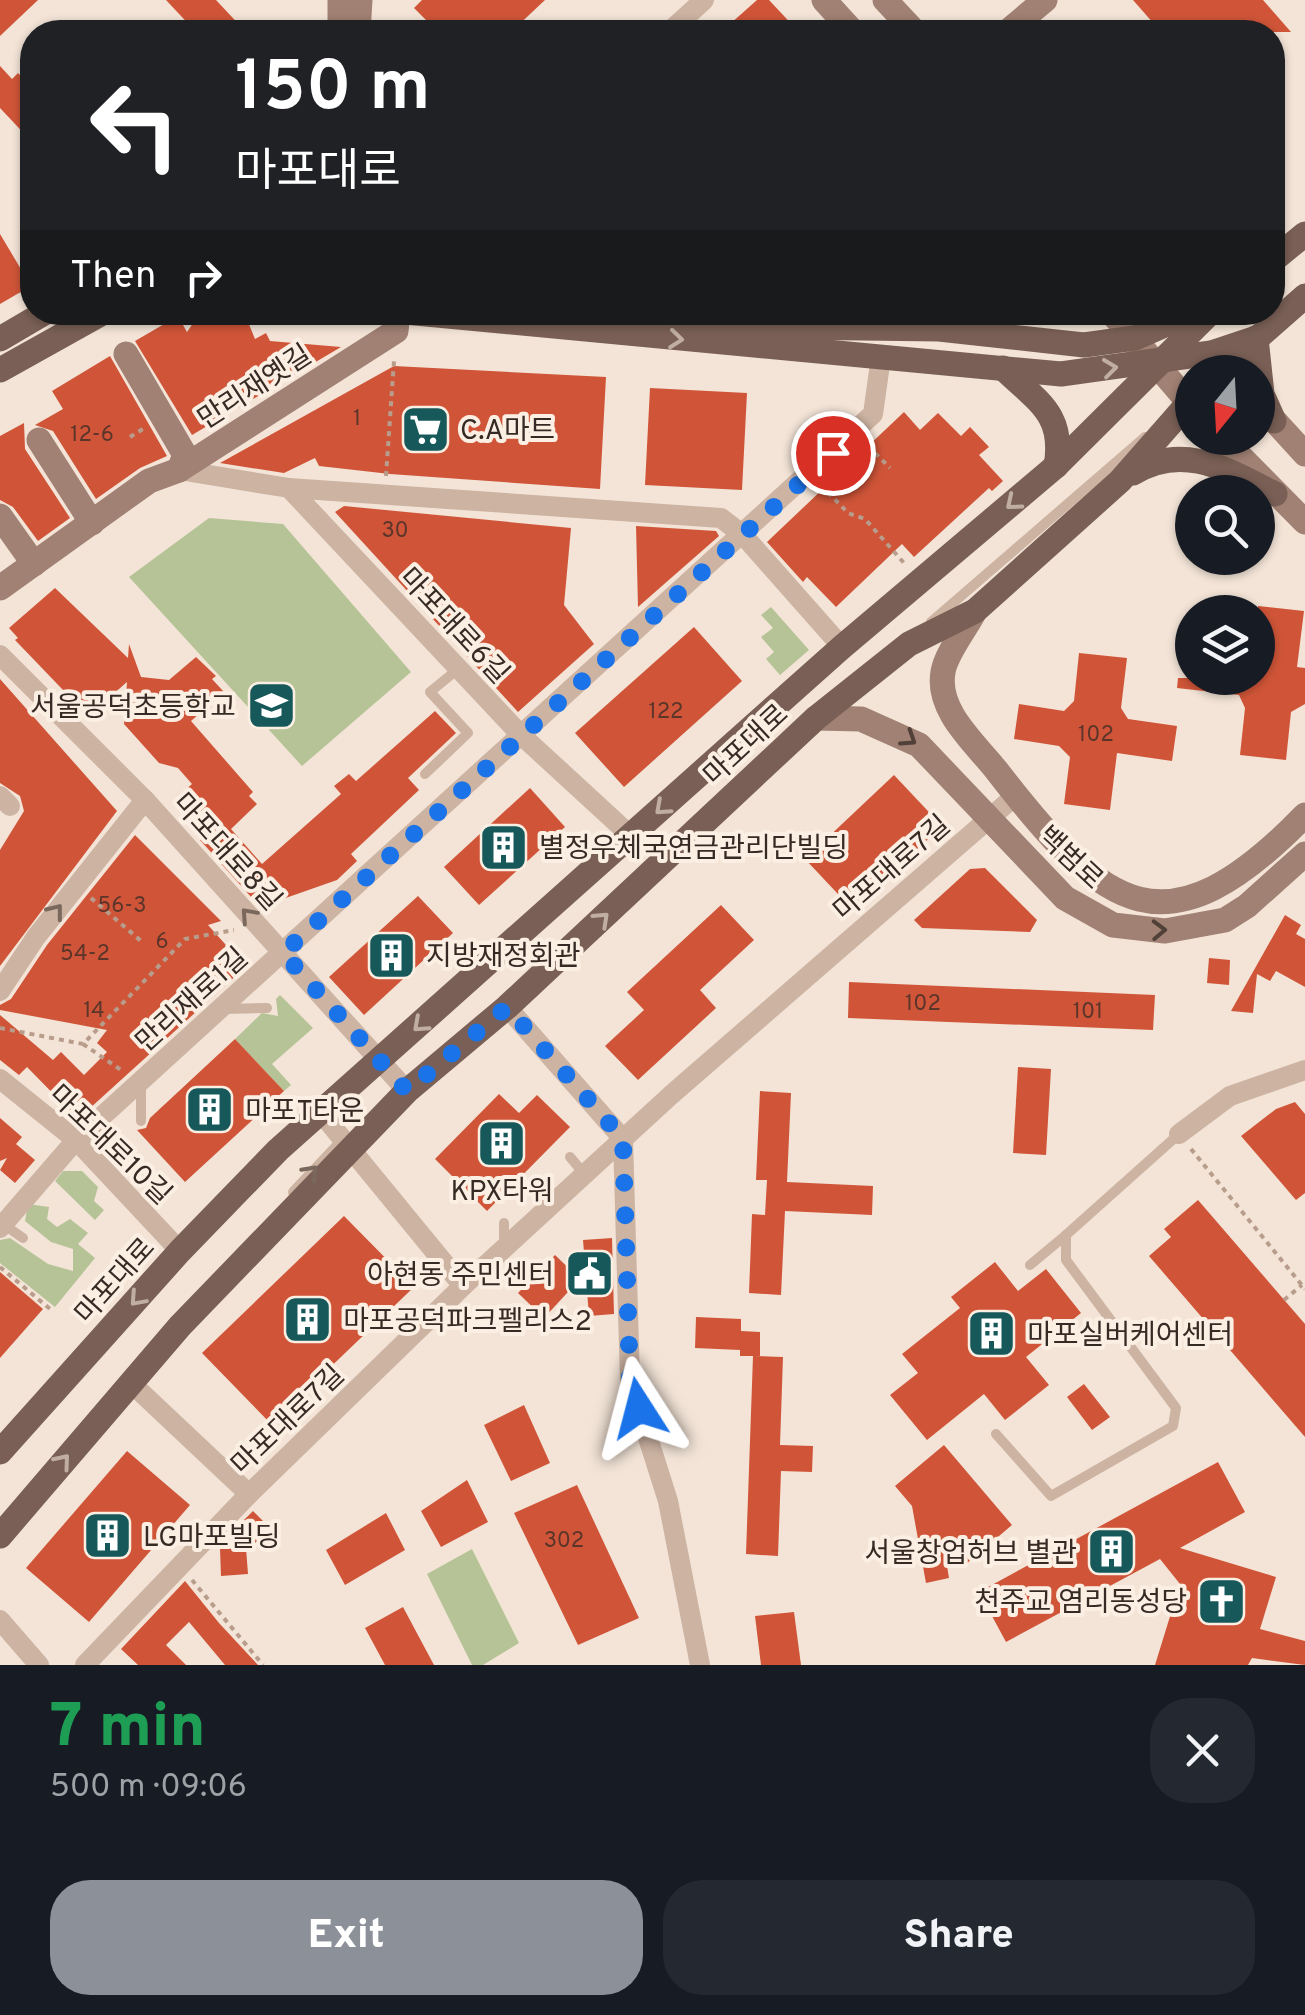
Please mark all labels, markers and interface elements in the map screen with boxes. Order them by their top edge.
text: 150 m [235,46,430,135]
icon: left [70,60,200,190]
text: 마포대로 [235,145,401,202]
icon: right [176,250,231,305]
text: Then [70,253,156,302]
one-way arrow [669,328,685,349]
street label: 만리재옛길 [192,338,319,439]
north arrow [1175,355,1275,455]
map controls [1175,355,1275,695]
one-way arrow [1102,358,1118,379]
supermarket icon: C.A마트 [399,403,451,455]
house number: 1 [353,406,361,433]
pin [791,411,876,496]
place label: C.A마트 [460,414,555,450]
house number: 12-6 [70,422,114,449]
icon: arrive [806,426,861,481]
button: search [1175,475,1275,575]
one-way arrow [1006,491,1025,509]
house number: 30 [381,518,409,545]
street label: 마포대로6길 [390,562,516,693]
button: layers [1175,595,1275,695]
school or university icon: 서울공덕초등학교 [245,680,297,732]
place label: 서울공덕초등학교 [30,691,236,727]
street label: 마포대로 [697,698,797,794]
house number: 122 [648,699,684,726]
house number: 102 [1078,722,1114,749]
one-way arrow [898,727,916,746]
street label: 마포대로8길 [164,787,288,919]
one-way arrow [655,796,674,814]
street label: 마포대로7길 [827,809,959,930]
street label: 백범로 [1028,820,1109,899]
building icon: 별정우체국연금관리단빌딩 [478,821,530,873]
place label: 별정우체국연금관리단빌딩 [539,832,848,868]
house number: 56-3 [98,893,146,920]
one-way arrow [44,904,62,922]
one-way arrow [242,908,260,927]
one-way arrow [590,913,608,931]
one-way arrow [1151,920,1167,941]
house number: 6 [155,929,169,956]
building icon: 지방재정회관 [365,929,417,981]
place label: 지방재정회관 [426,940,581,976]
house number: 54-2 [60,941,110,968]
street label: 만리재로1길 [129,941,257,1061]
house number: 102 [905,991,941,1018]
house number: 14 [83,998,105,1025]
house number: 101 [1073,999,1103,1026]
one-way arrow [413,1013,432,1031]
street label: 마포대로10길 [40,1079,178,1214]
building icon: 마포T타운 [184,1084,236,1136]
place label: 마포T타운 [245,1095,364,1131]
building icon: KPX타워 [476,1117,528,1169]
one-way arrow [299,1166,317,1184]
place label: KPX타워 [450,1175,554,1211]
street label: 마포대로 [68,1232,164,1332]
public building icon: 아현동 주민센터 [563,1248,615,1300]
place label: 아현동 주민센터 [367,1259,554,1295]
one-way arrow [131,1287,149,1306]
building icon: 마포공덕파크펠리스2 [282,1294,334,1346]
place label: 마포공덕파크펠리스2 [343,1305,592,1341]
building icon: 마포실버케어센터 [966,1308,1018,1360]
place label: 마포실버케어센터 [1027,1319,1233,1355]
position arrow [587,1356,691,1460]
street label: 마포대로7길 [225,1358,353,1484]
one-way arrow [51,1455,69,1473]
building icon: LG마포빌딩 [82,1510,134,1562]
place label: LG마포빌딩 [143,1521,281,1557]
building icon: 서울창업허브 별관 [1086,1526,1138,1578]
house number: 302 [544,1528,584,1555]
place label: 서울창업허브 별관 [864,1537,1077,1573]
church icon: 천주교 염리동성당 [1196,1575,1248,1627]
place label: 천주교 염리동성당 [974,1586,1187,1622]
text: 7 min [50,1692,206,1768]
button: close [1150,1698,1255,1803]
text: 500 m · 09:06 [50,1768,247,1808]
button: Exit [50,1880,643,1995]
button: Share [663,1880,1255,1995]

